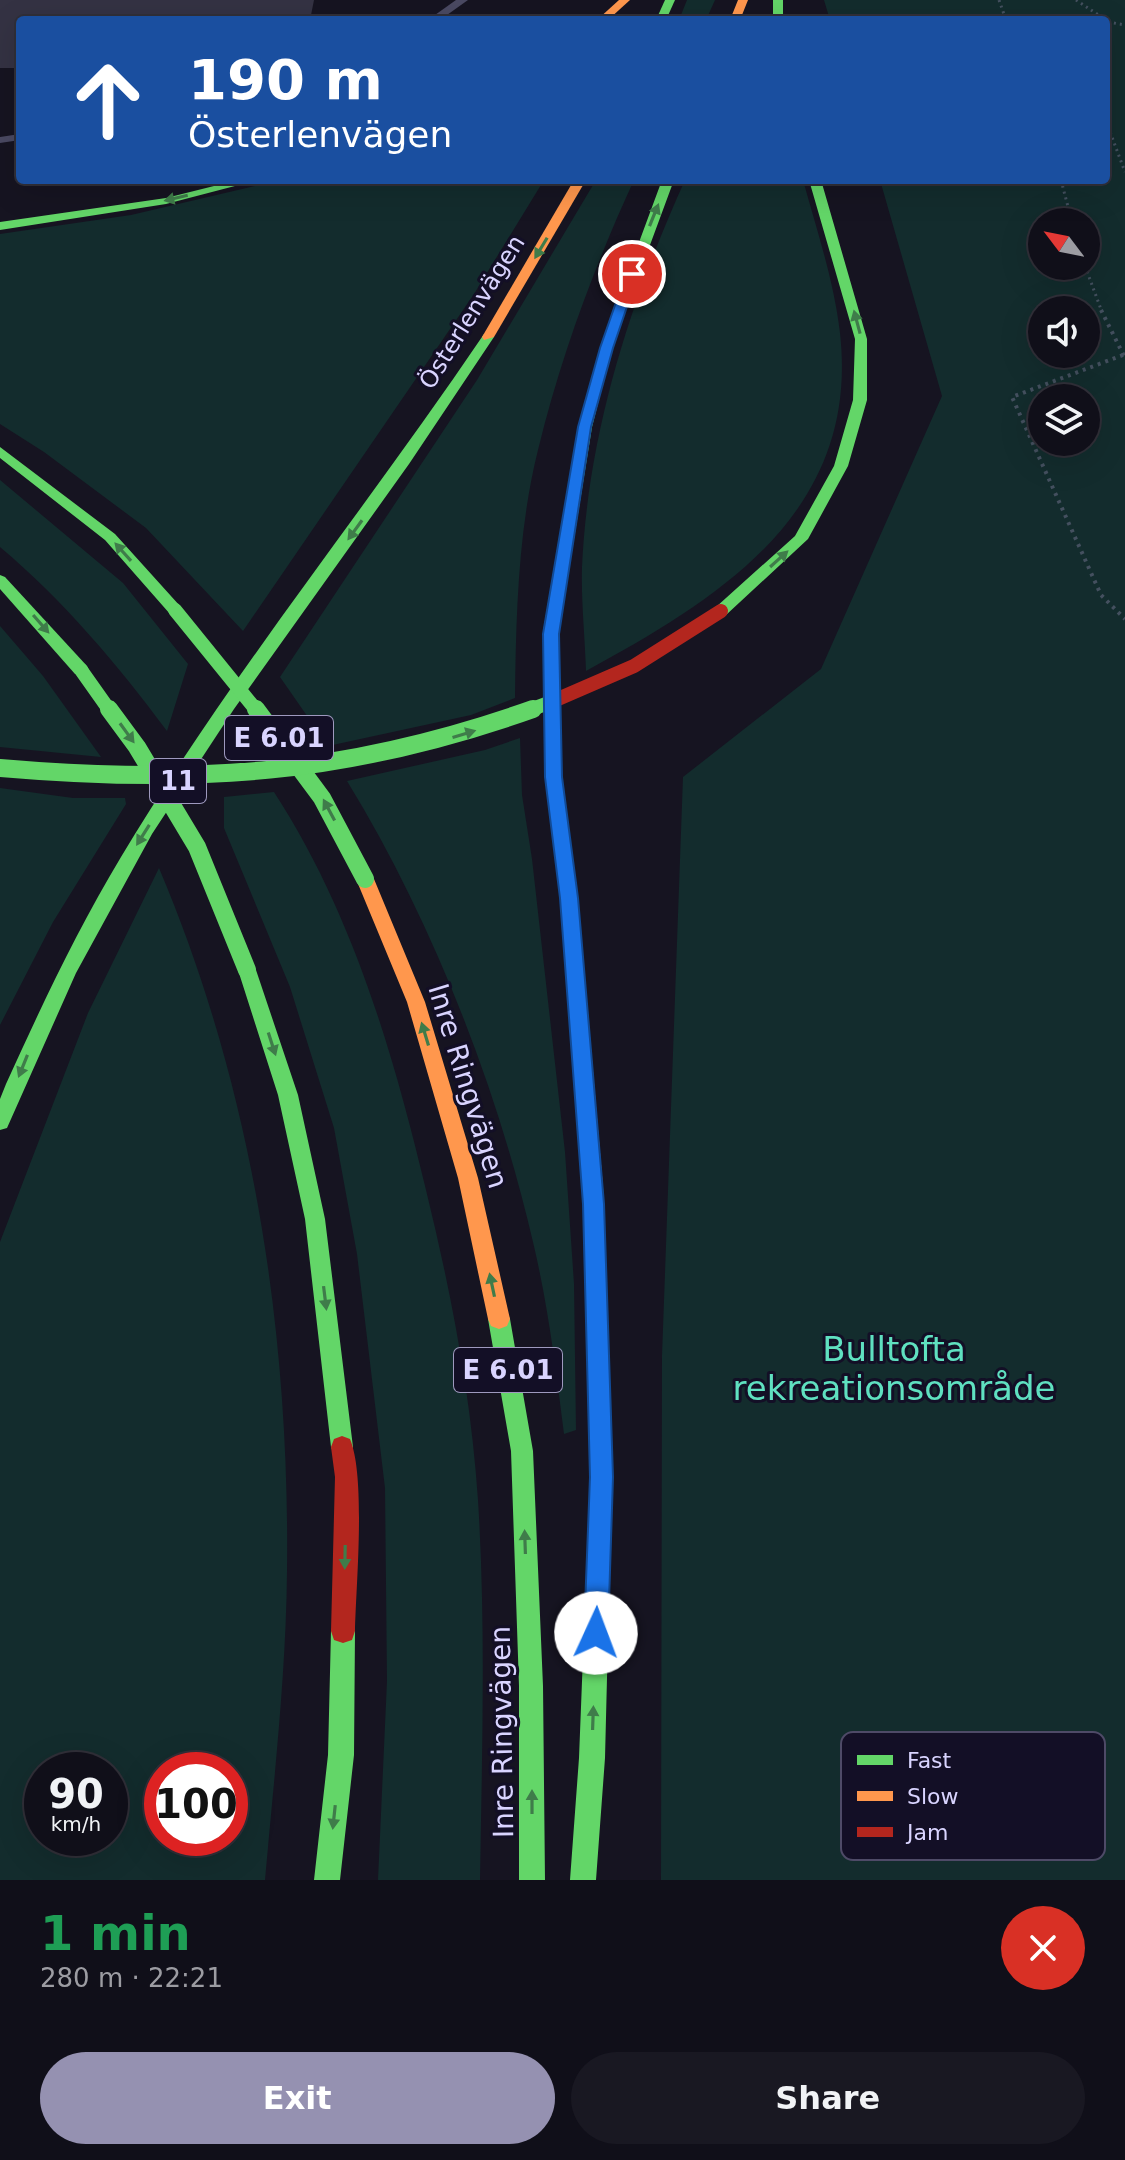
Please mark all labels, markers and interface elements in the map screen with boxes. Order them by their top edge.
text: 190 m [188,47,383,112]
icon: ahead [56,48,160,152]
text: Österlenvägen [188,114,452,155]
one-way arrow [164,192,189,205]
one-way arrow [647,203,660,227]
north arrow [1028,208,1100,280]
map controls [1028,208,1100,456]
street label: Österlenvägen [413,229,531,394]
one-way arrow [534,236,549,259]
pin [598,240,666,308]
icon: arrive [610,252,654,296]
button: sound [1028,296,1100,368]
one-way arrow [850,310,862,335]
button: layers [1028,384,1100,456]
one-way arrow [348,520,364,540]
one-way arrow [115,542,132,562]
one-way arrow [769,551,789,568]
one-way arrow [32,614,50,634]
road number: E 6.01 [225,716,333,760]
one-way arrow [119,723,135,743]
one-way arrow [453,728,477,740]
road number: 11 [150,759,206,803]
one-way arrow [322,799,336,822]
one-way arrow [137,824,151,846]
street label: Inre Ringvägen [421,980,515,1192]
one-way arrow [418,1021,431,1045]
one-way arrow [266,1033,278,1057]
one-way arrow [17,1054,30,1077]
one-way arrow [485,1272,498,1297]
one-way arrow [318,1286,331,1311]
park label: Bulltofta rekreationsområde [733,1329,1055,1408]
road number: E 6.01 [454,1348,562,1392]
one-way arrow [519,1529,532,1554]
one-way arrow [338,1545,351,1570]
position arrow [554,1591,638,1675]
street label: Inre Ringvägen [484,1626,520,1838]
one-way arrow [587,1705,600,1730]
legend [841,1732,1105,1860]
text: Fast [907,1748,952,1773]
speed limit sign: 100 [144,1752,248,1856]
text: 90 [48,1771,104,1817]
text: Slow [907,1784,959,1809]
one-way arrow [526,1789,538,1814]
one-way arrow [327,1804,340,1829]
text: km/h [51,1812,101,1836]
text: Jam [905,1820,948,1845]
text: 1 min [40,1905,191,1961]
button: close [1001,1906,1085,1990]
text: 280 m · 22:21 [40,1963,223,1993]
button: Exit [40,2052,555,2144]
button: Share [571,2052,1085,2144]

